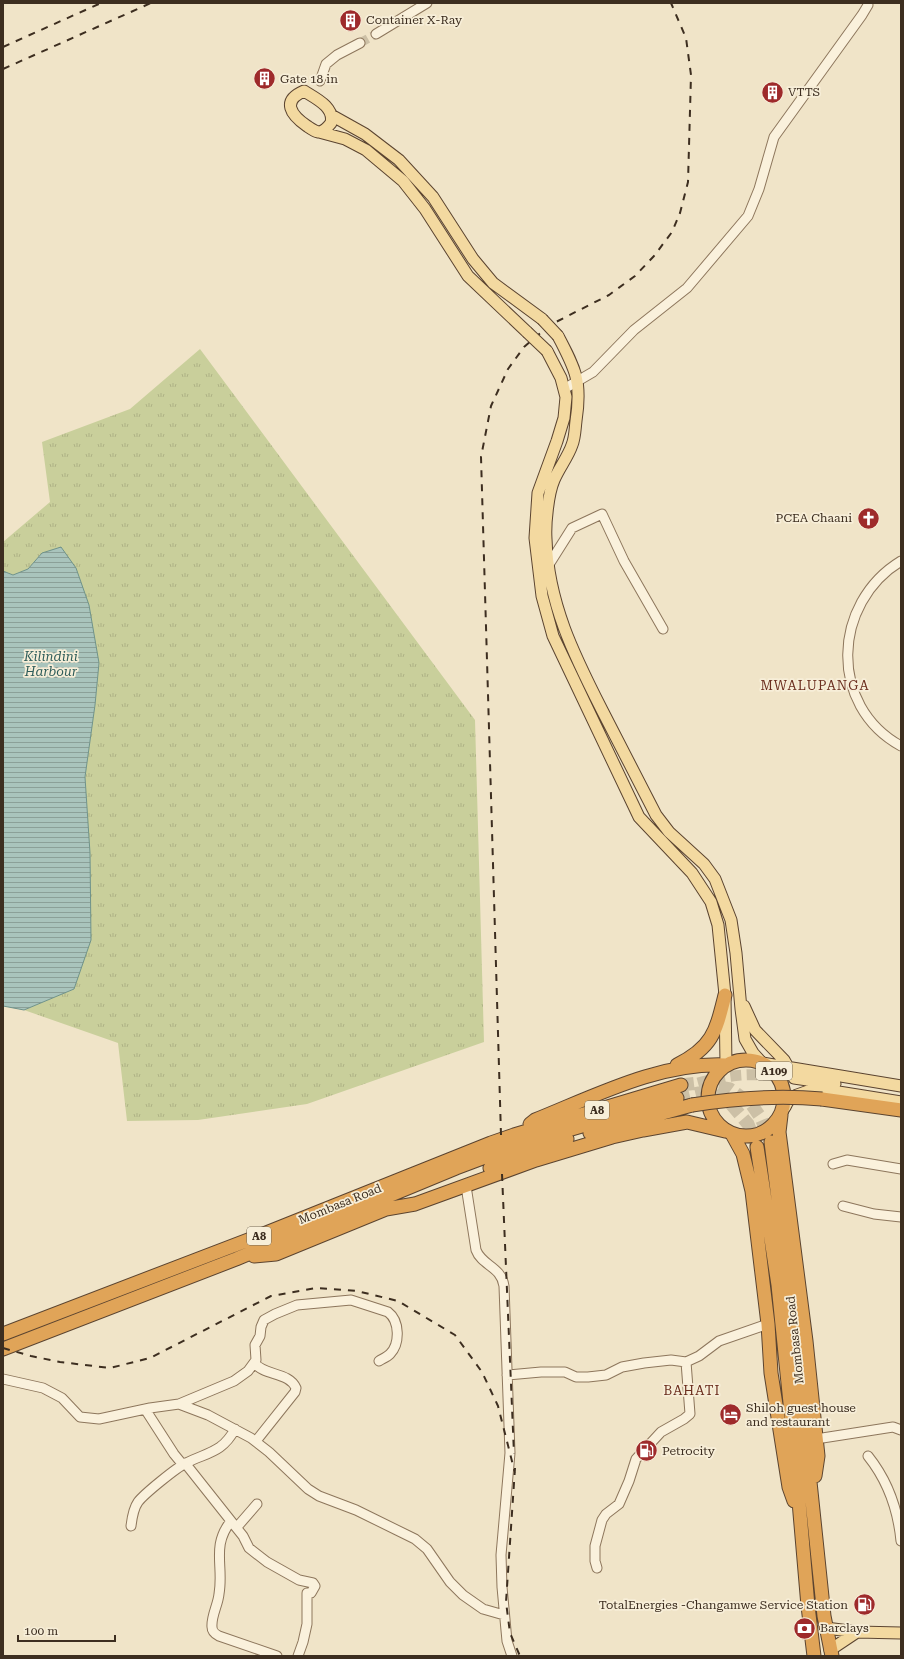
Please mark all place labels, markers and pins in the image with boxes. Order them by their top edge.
building icon: Container X-Ray [338,7,364,33]
place label: Container X-Ray [366,13,463,27]
building icon: Gate 18 in [251,66,277,92]
place label: Gate 18 in [280,72,338,86]
building icon: VTTS [760,79,786,105]
place label: VTTS [788,85,820,99]
church icon: PCEA Chaani [855,505,881,531]
place label: PCEA Chaani [775,511,852,525]
place label: Shiloh guest house and restaurant [746,1401,856,1429]
hotel icon: Shiloh guest house and restaurant [717,1402,743,1428]
fuel station icon: Petrocity [634,1438,660,1464]
place label: Petrocity [662,1444,716,1458]
fuel station icon: TotalEnergies -Changamwe Service Station [851,1592,877,1618]
place label: TotalEnergies -Changamwe Service Station [599,1598,848,1612]
bank icon: Barclays [792,1615,818,1641]
place label: Barclays [820,1621,869,1635]

